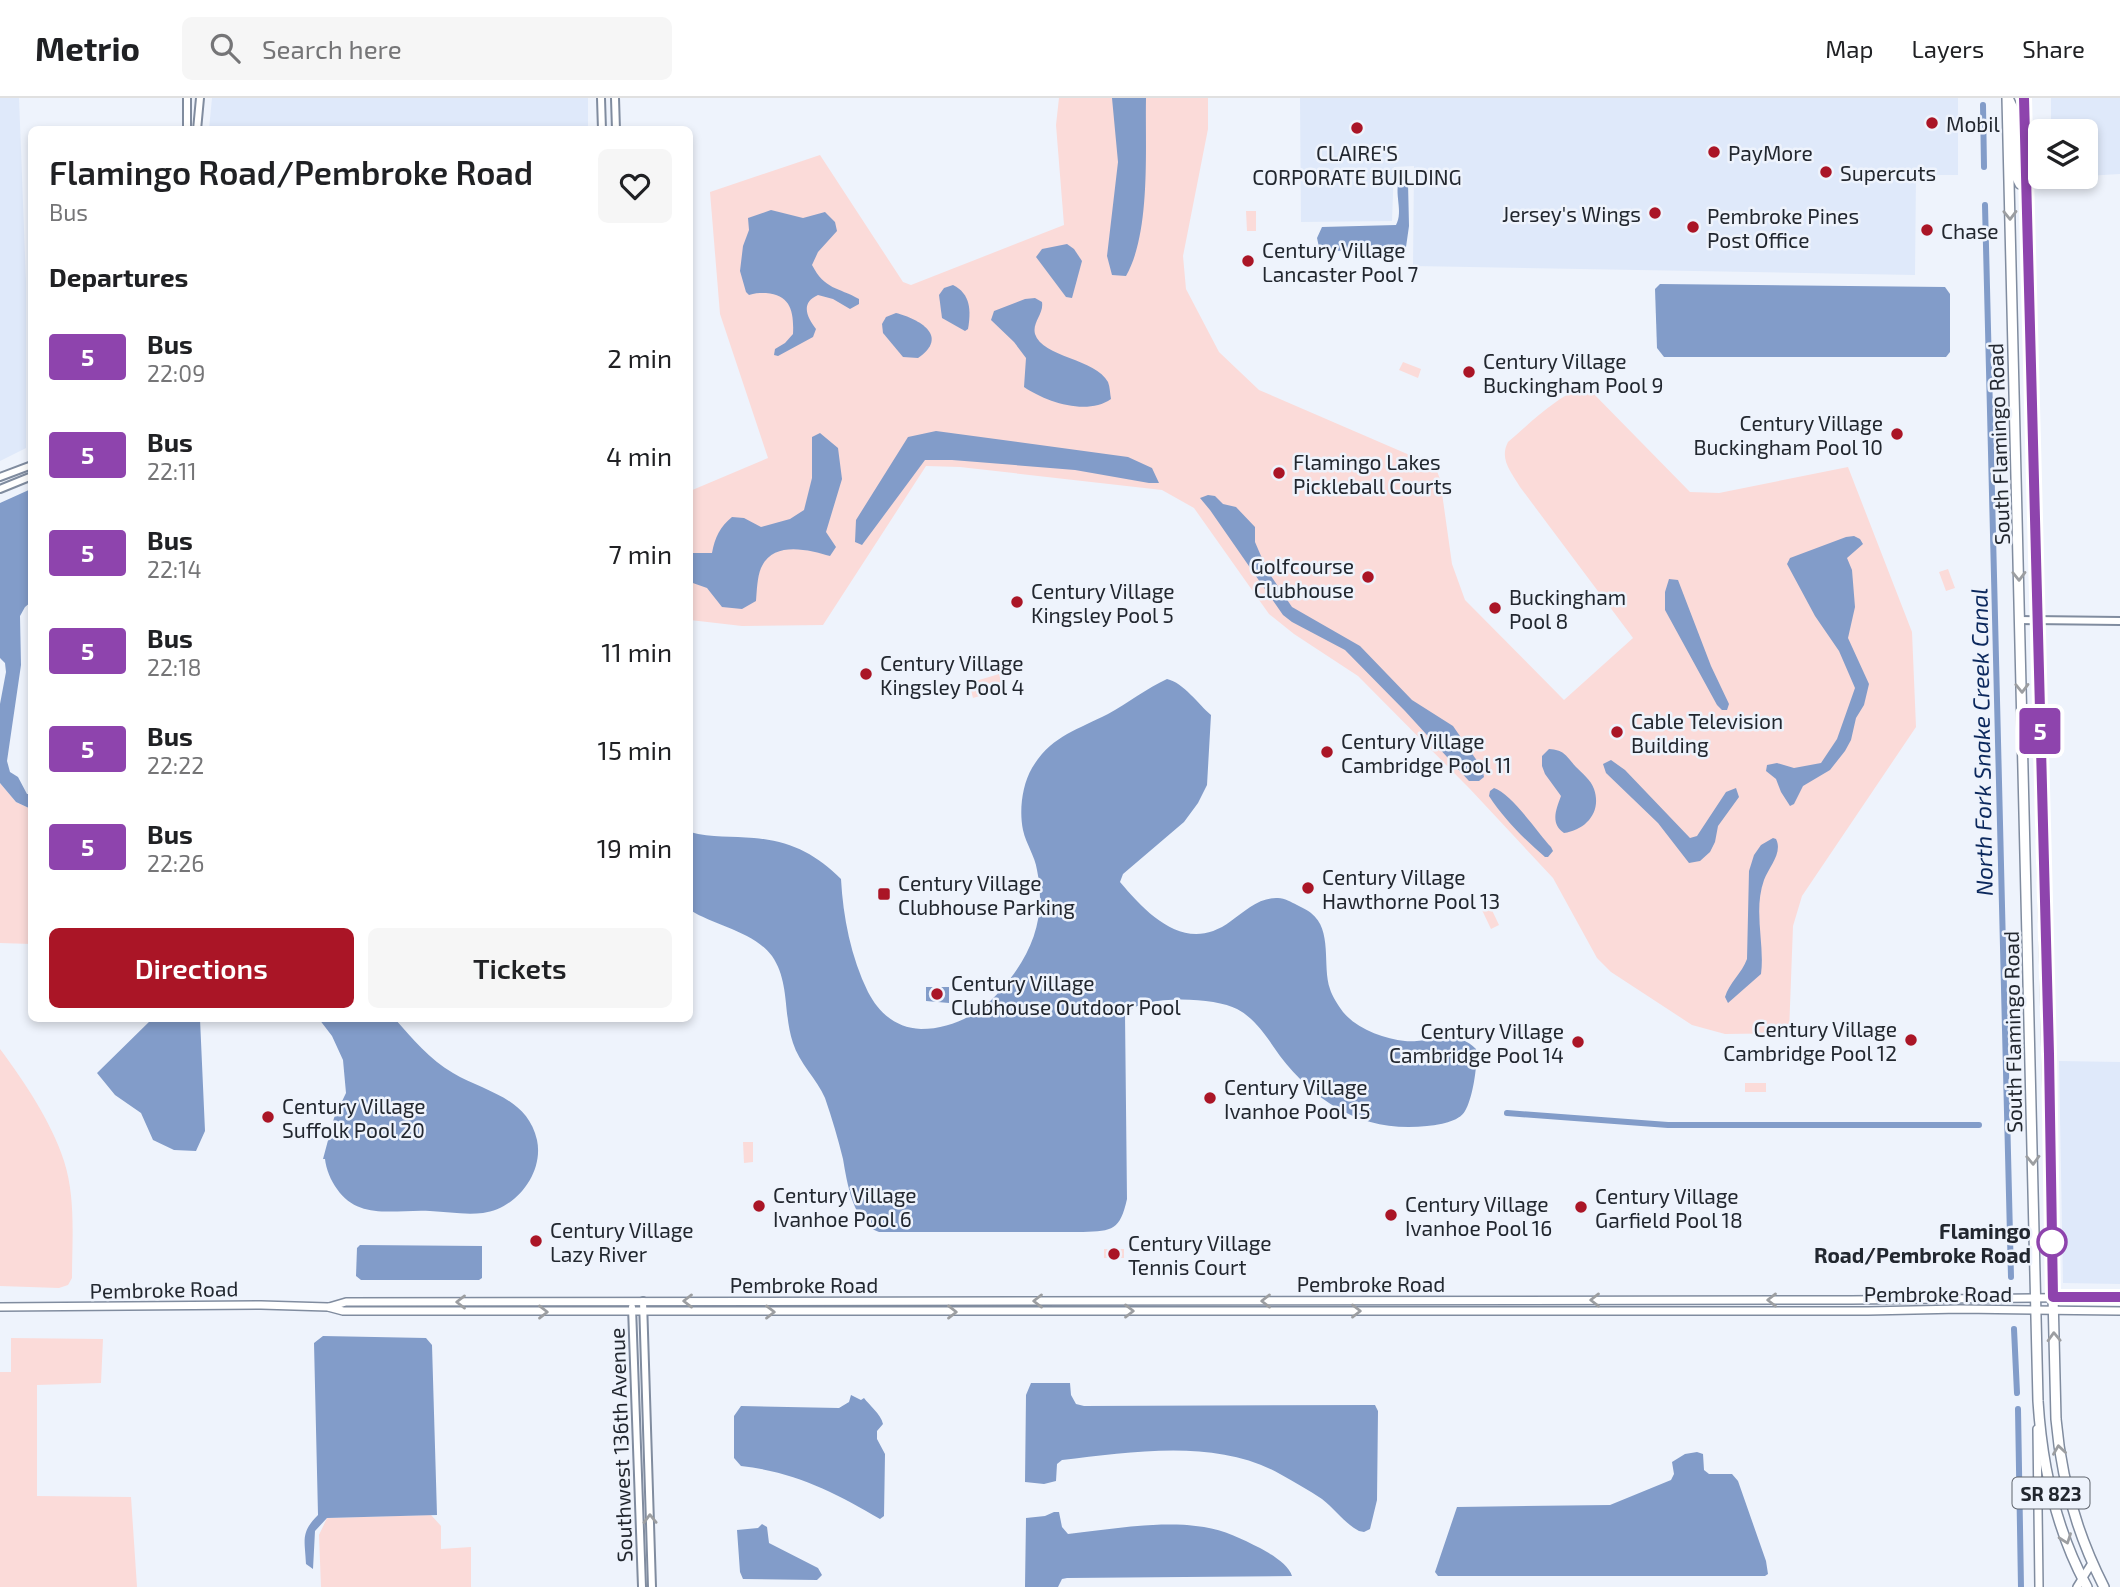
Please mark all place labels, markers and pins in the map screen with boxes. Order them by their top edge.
place label: Mobil [1946,111,2001,136]
marker: Mobil [1924,115,1940,131]
marker: CLAIRE'S CORPORATE BUILDING [1349,120,1365,136]
place label: CLAIRE'S CORPORATE BUILDING [1252,140,1462,189]
place label: PayMore [1728,140,1813,165]
marker: PayMore [1706,144,1722,160]
place label: Supercuts [1840,160,1936,185]
marker: Supercuts [1818,164,1834,180]
place label: Jersey's Wings [1502,201,1641,226]
place label: Pembroke Pines Post Office [1707,203,1859,252]
marker: Jersey's Wings [1647,205,1663,221]
place label: Chase [1941,218,1999,243]
marker: Pembroke Pines Post Office [1685,219,1701,235]
marker: Chase [1919,222,1935,238]
place label: Century Village Lancaster Pool 7 [1262,237,1418,286]
marker: Century Village Lancaster Pool 7 [1240,253,1256,269]
place label: Century Village Buckingham Pool 9 [1483,348,1663,397]
marker: Century Village Buckingham Pool 9 [1461,364,1477,380]
place label: Century Village Buckingham Pool 10 [1694,410,1883,459]
marker: Century Village Buckingham Pool 10 [1889,426,1905,442]
place label: Flamingo Lakes Pickleball Courts [1293,449,1452,498]
marker: Flamingo Lakes Pickleball Courts [1271,465,1287,481]
place label: Golfcourse Clubhouse [1251,553,1354,602]
marker: Golfcourse Clubhouse [1360,569,1376,585]
place label: Century Village Kingsley Pool 5 [1031,578,1175,627]
place label: Buckingham Pool 8 [1509,584,1626,633]
marker: Century Village Kingsley Pool 5 [1009,594,1025,610]
marker: Buckingham Pool 8 [1487,600,1503,616]
place label: Century Village Kingsley Pool 4 [880,650,1024,699]
marker: Century Village Kingsley Pool 4 [858,666,874,682]
place label: Cable Television Building [1631,708,1783,757]
marker: Cable Television Building [1609,724,1625,740]
place label: Century Village Cambridge Pool 11 [1341,728,1511,777]
marker: Century Village Cambridge Pool 11 [1319,744,1335,760]
place label: Century Village Hawthorne Pool 13 [1322,864,1500,913]
place label: Century Village Clubhouse Parking [898,870,1075,919]
marker: Century Village Hawthorne Pool 13 [1300,880,1316,896]
marker: Century Village Clubhouse Parking [876,886,892,902]
place label: Century Village Clubhouse Outdoor Pool [951,970,1182,1019]
marker: Century Village Clubhouse Outdoor Pool [929,986,945,1002]
place label: Century Village Cambridge Pool 12 [1723,1016,1897,1065]
place label: Century Village Cambridge Pool 14 [1389,1018,1564,1067]
marker: Century Village Cambridge Pool 12 [1903,1032,1919,1048]
marker: Century Village Cambridge Pool 14 [1570,1034,1586,1050]
place label: Century Village Ivanhoe Pool 15 [1224,1074,1370,1123]
marker: Century Village Ivanhoe Pool 15 [1202,1090,1218,1106]
place label: Century Village Suffolk Pool 20 [282,1093,426,1142]
marker: Century Village Suffolk Pool 20 [260,1109,276,1125]
place label: Century Village Ivanhoe Pool 6 [773,1182,917,1231]
place label: Century Village Garfield Pool 18 [1595,1183,1743,1232]
place label: Century Village Ivanhoe Pool 16 [1405,1191,1552,1240]
marker: Century Village Ivanhoe Pool 6 [751,1198,767,1214]
marker: Century Village Garfield Pool 18 [1573,1199,1589,1215]
marker: Century Village Ivanhoe Pool 16 [1383,1207,1399,1223]
place label: Century Village Lazy River [550,1217,694,1266]
place label: Flamingo Road/Pembroke Road [1814,1218,2031,1267]
marker: Flamingo Road/Pembroke Road [2037,1227,2067,1257]
place label: Century Village Tennis Court [1128,1230,1272,1279]
marker: Century Village Lazy River [528,1233,544,1249]
marker: Century Village Tennis Court [1106,1246,1122,1262]

